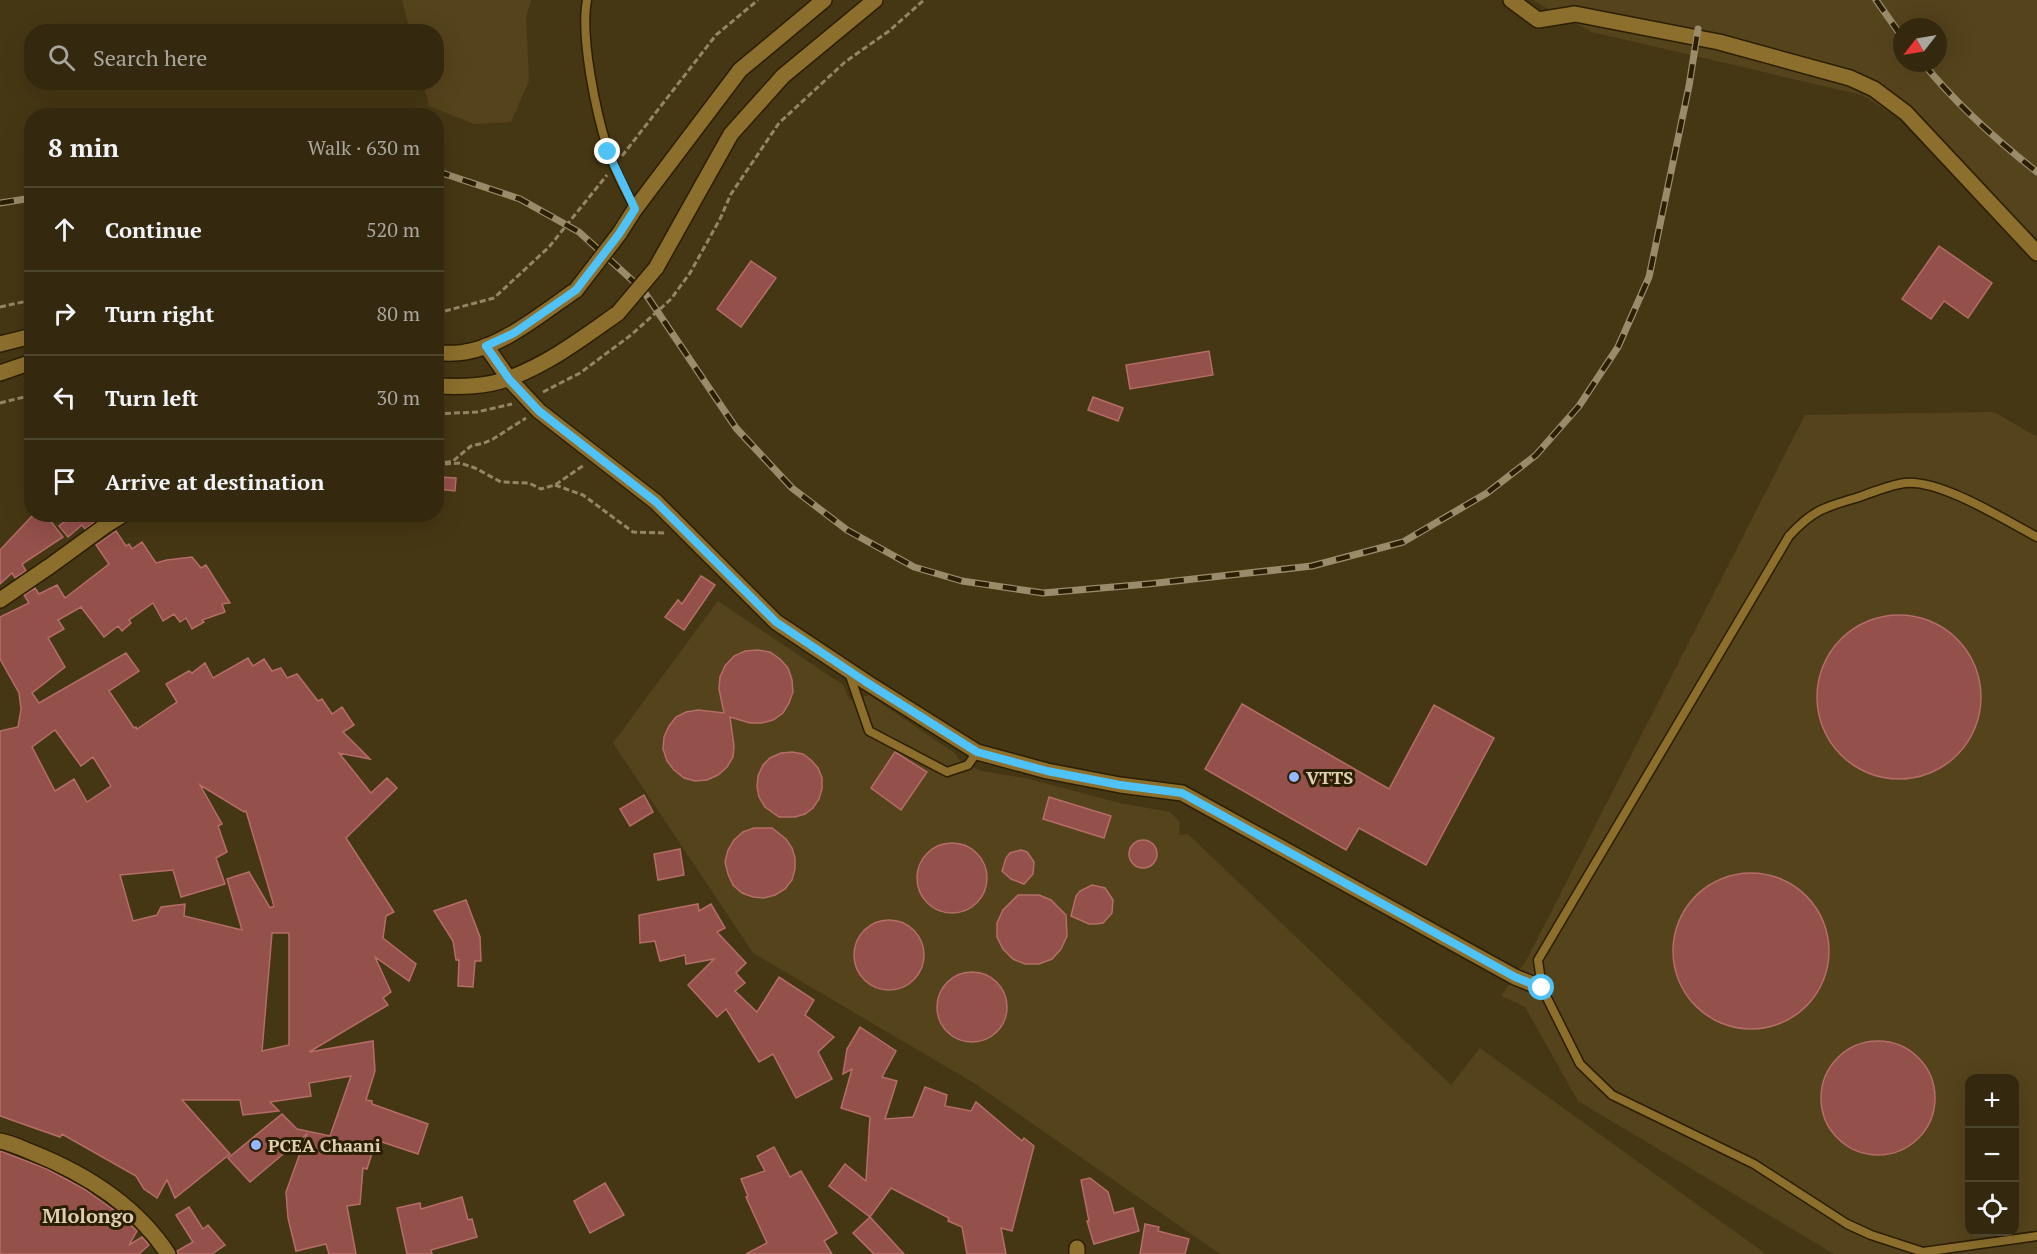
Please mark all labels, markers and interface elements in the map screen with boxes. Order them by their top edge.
north arrow [1893,18,1947,72]
search box [24,24,444,90]
icon: search [45,41,78,74]
text: Search here [93,43,207,72]
text: 8 min [48,130,119,164]
text: Walk · 630 m [308,134,420,161]
route end [594,138,620,164]
icon: ahead [48,213,81,246]
text: Continue [105,215,202,244]
text: 520 m [366,216,420,243]
icon: right [48,297,81,330]
text: Turn right [105,299,214,328]
text: 80 m [377,300,420,327]
icon: left [48,381,81,414]
text: Turn left [105,383,198,412]
text: 30 m [377,384,420,411]
icon: arrive [48,465,81,498]
text: Arrive at destination [105,467,324,496]
place label: VTTS [1306,765,1353,789]
marker: VTTS [1287,770,1301,784]
route start [1528,974,1554,1000]
map controls [1965,1074,2019,1236]
button: + [1965,1074,2019,1128]
button: − [1965,1128,2019,1182]
place label: PCEA Chaani [268,1133,381,1157]
marker: PCEA Chaani [249,1138,263,1152]
button: locate [1965,1182,2019,1236]
district label: Mlolongo [42,1202,134,1229]

